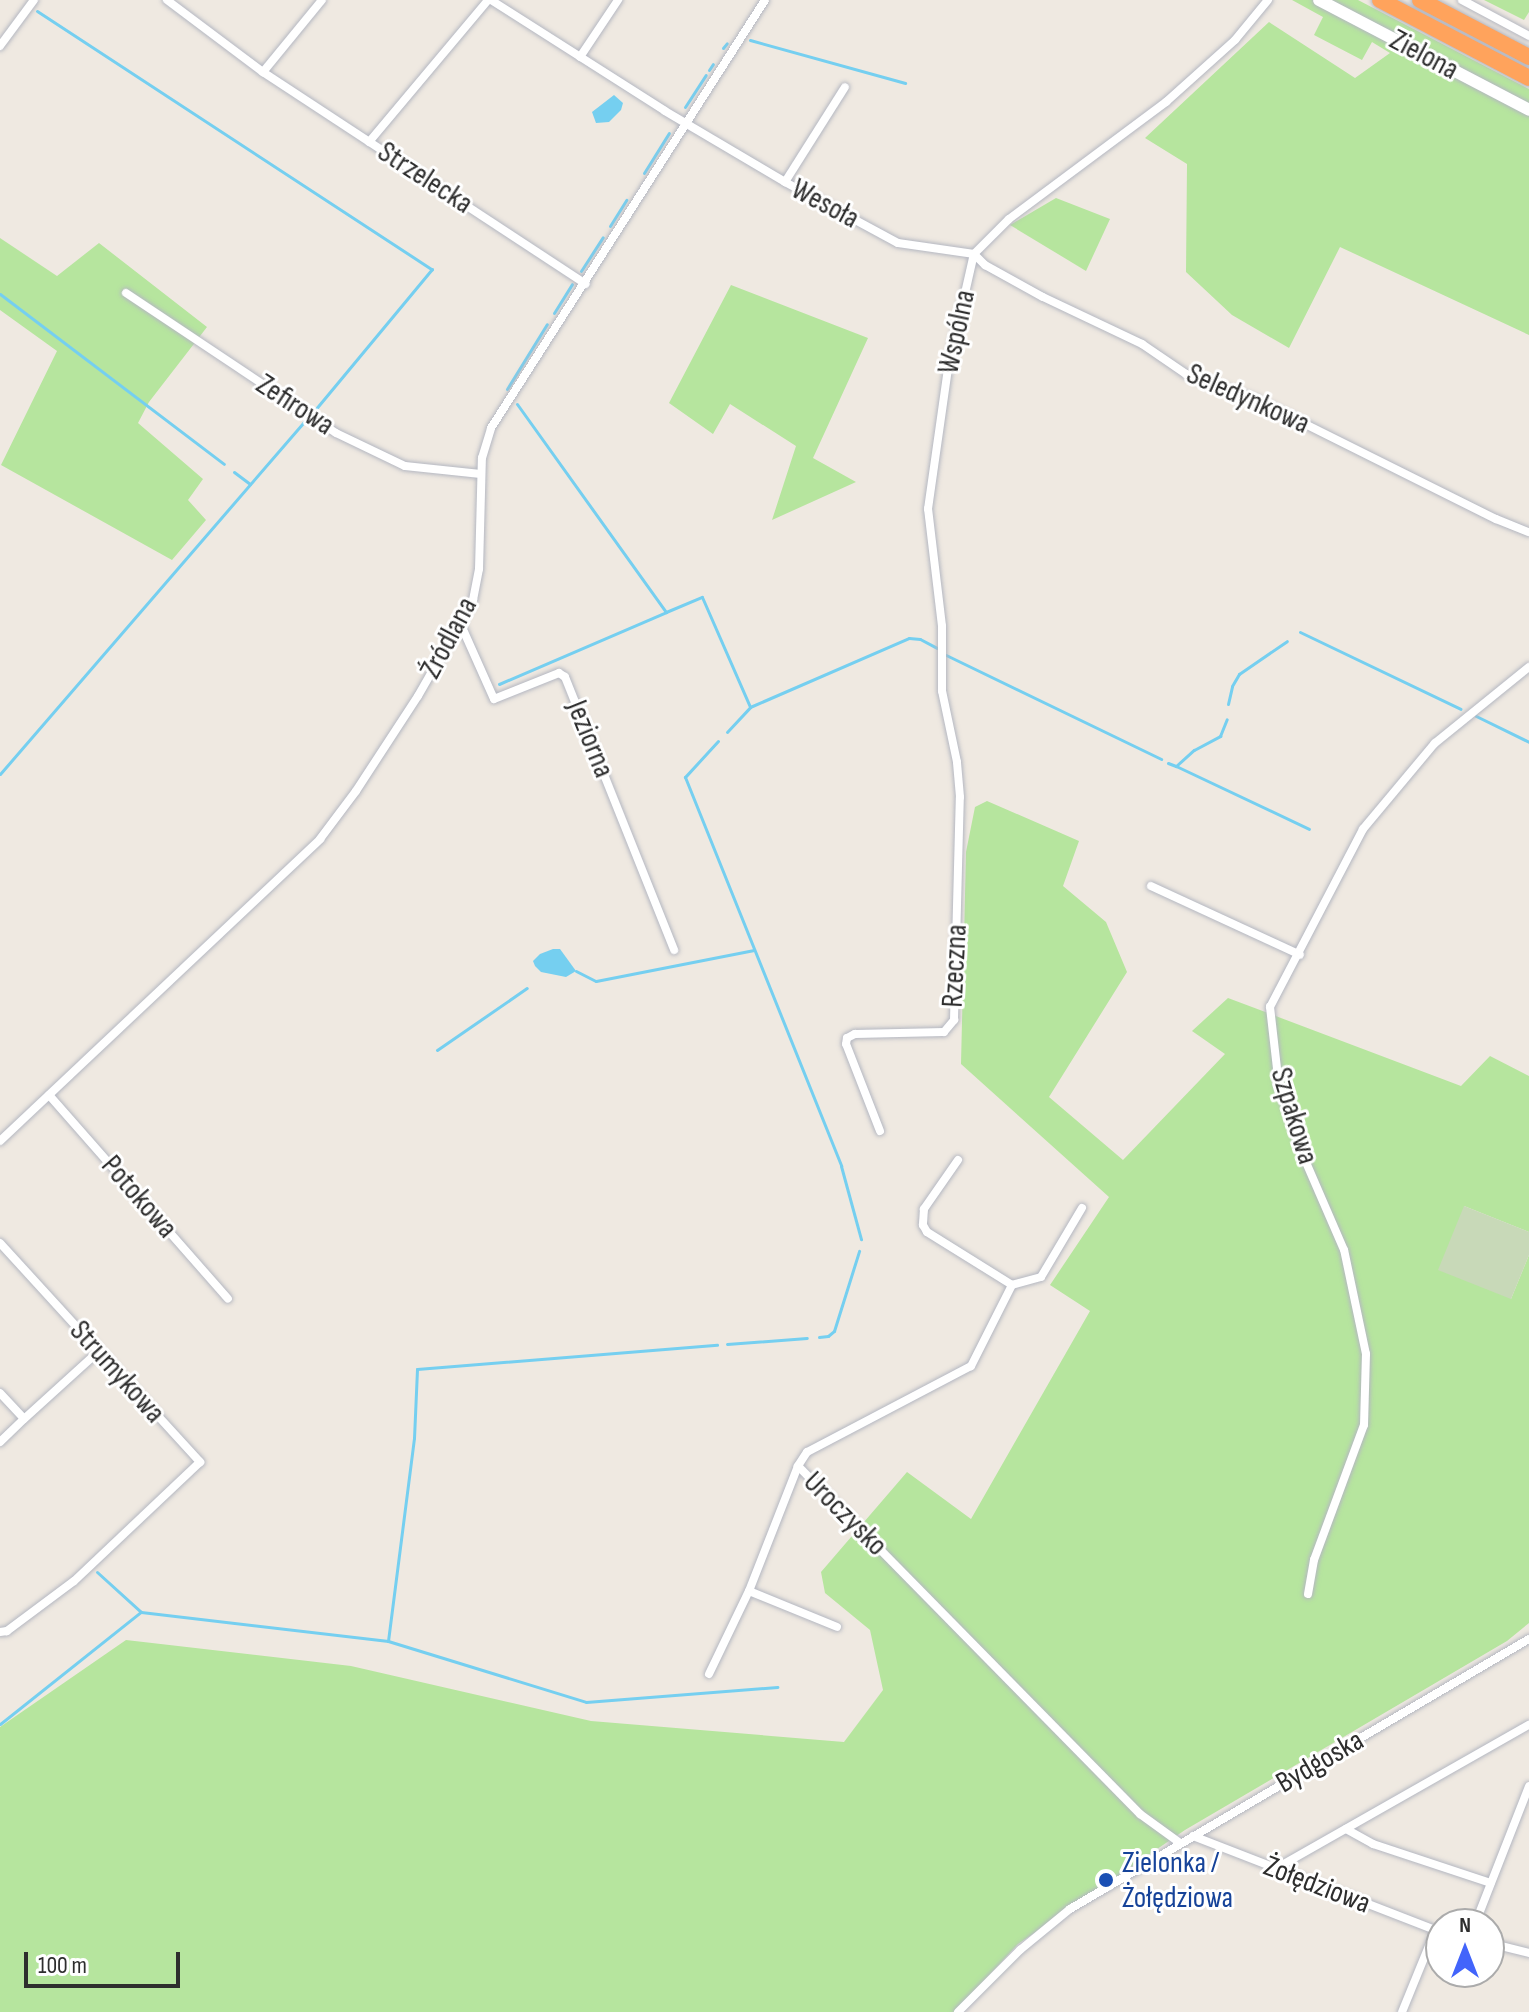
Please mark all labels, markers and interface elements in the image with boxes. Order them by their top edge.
street label: Zielona [1384,22,1464,88]
street label: Strzelecka [371,134,479,222]
street label: Wesoła [785,171,865,237]
street label: Wspólna [931,287,983,377]
street label: Seledynkowa [1181,356,1315,442]
street label: Zefirowa [249,367,341,443]
street label: Źródlana [413,591,485,685]
street label: Jeziorna [558,695,622,783]
street label: Rzeczna [935,924,975,1008]
street label: Szpakowa [1262,1064,1326,1168]
street label: Potokowa [93,1148,185,1246]
street label: Strumykowa [62,1313,172,1431]
street label: Uroczysko [796,1465,894,1563]
street label: Bydgoska [1270,1723,1370,1801]
place label: Zielonka / Żołędziowa [1122,1845,1233,1916]
street label: Żołędziowa [1259,1848,1375,1922]
marker: Zielonka / Żołędziowa [1097,1871,1115,1889]
north arrow [1425,1908,1505,1988]
text: N [1459,1912,1471,1939]
scale bar [28,1936,184,1986]
text: 100 m [38,1951,87,1980]

